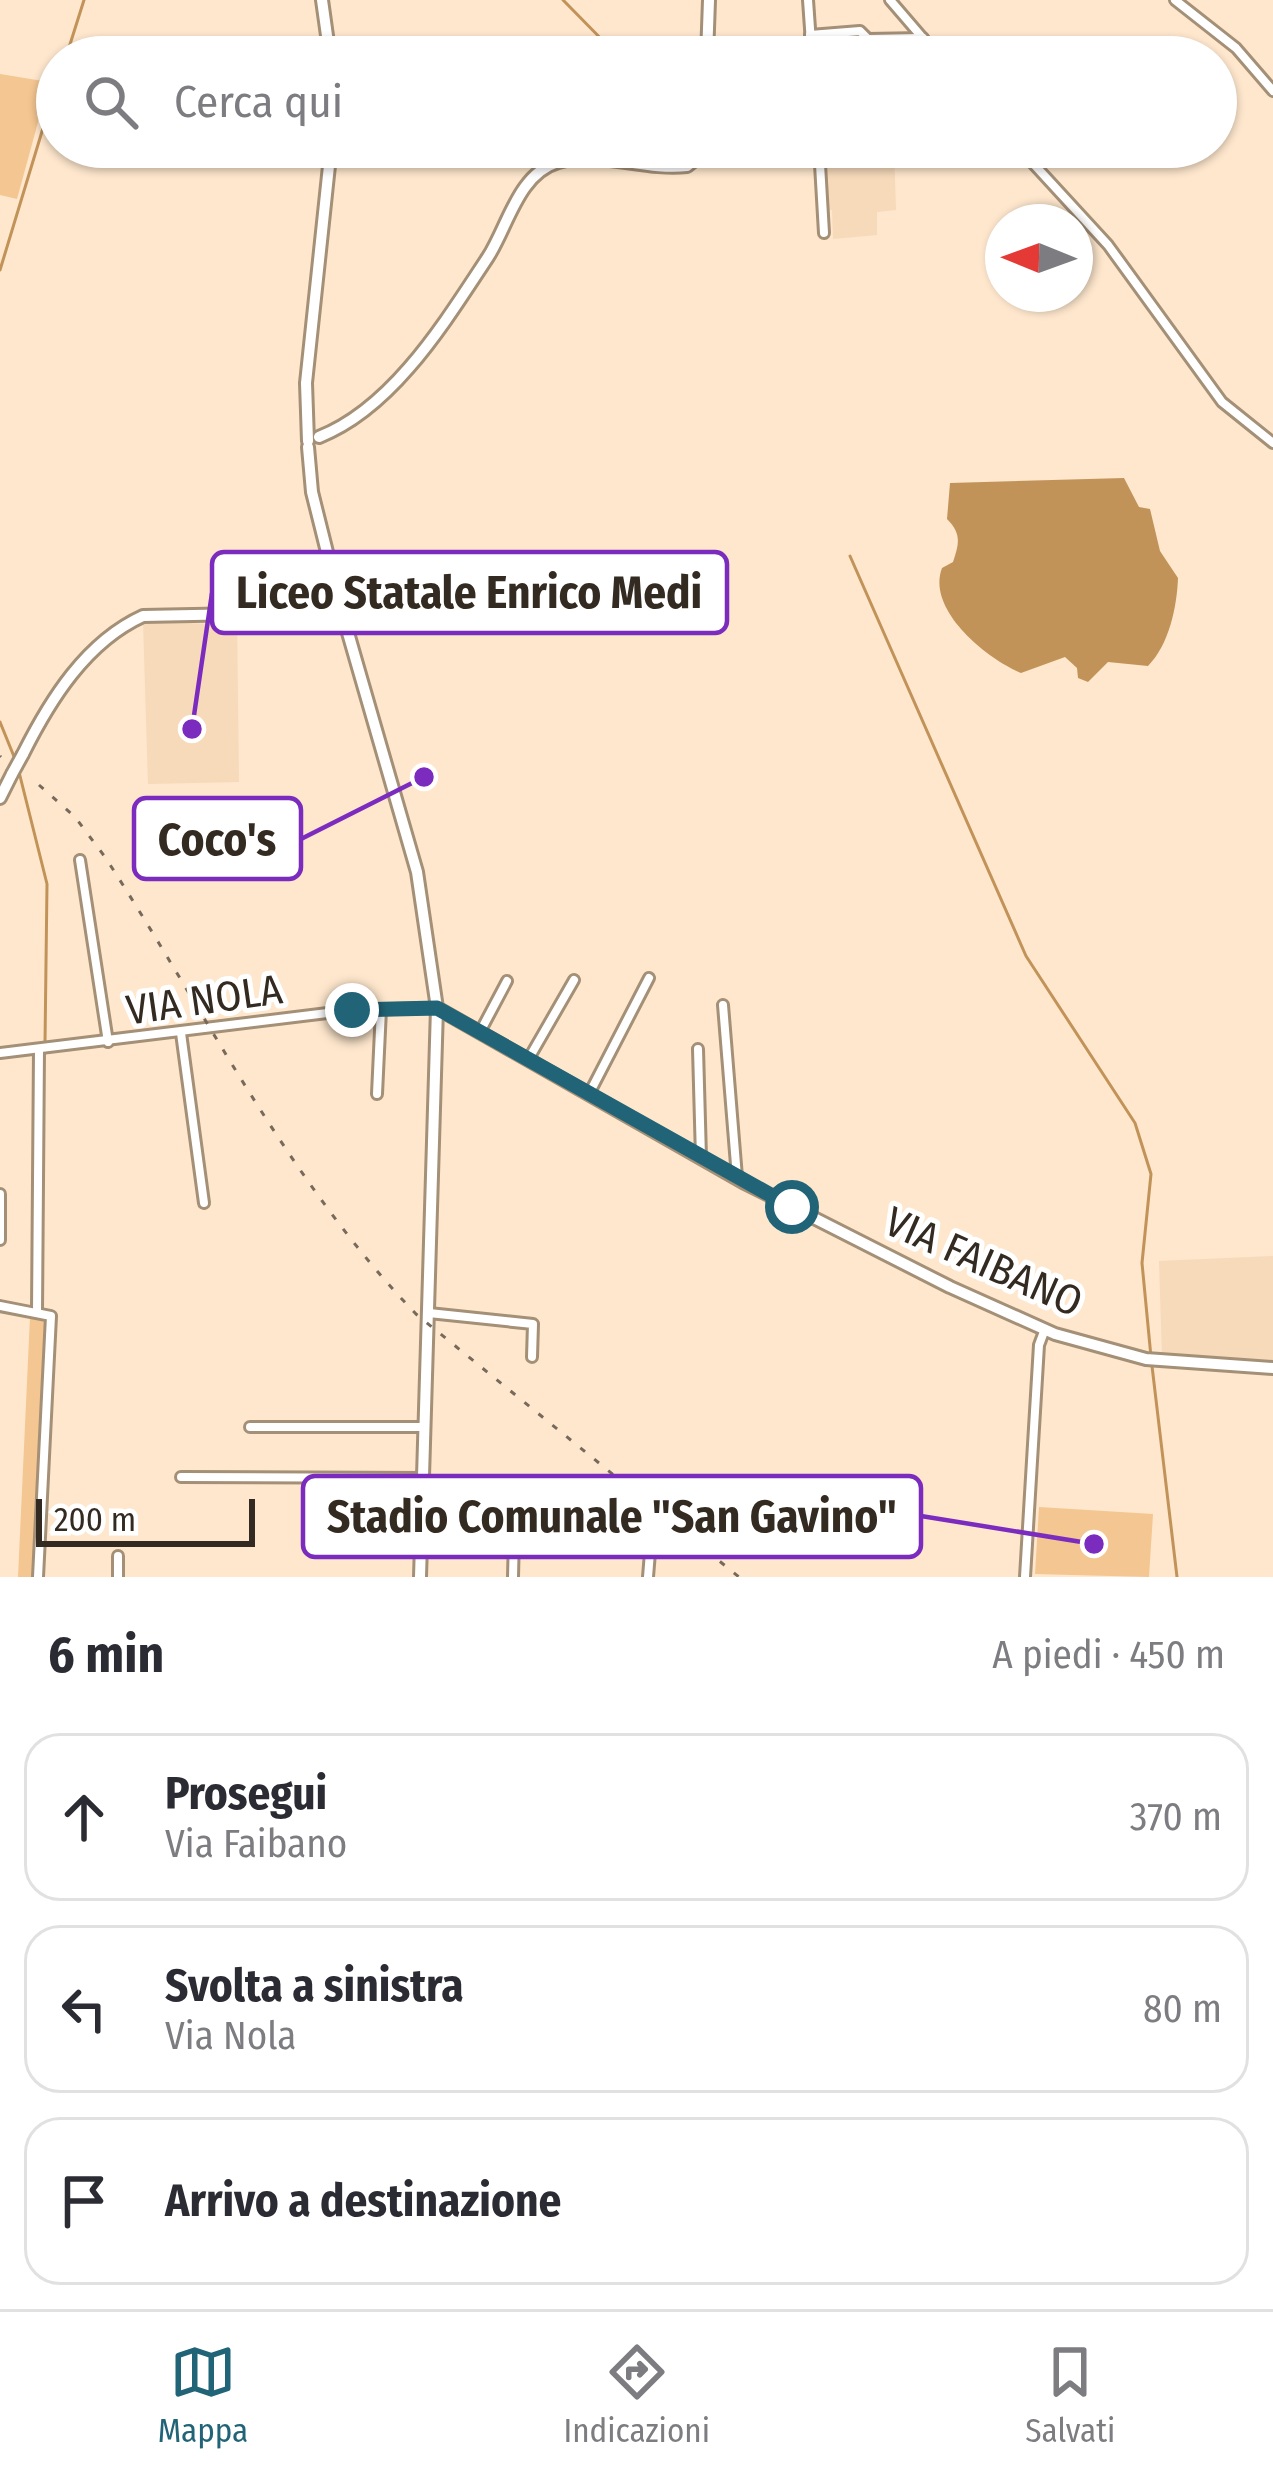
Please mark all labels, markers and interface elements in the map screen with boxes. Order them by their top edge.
search box [36,36,1237,168]
icon: search [78,69,144,135]
text: Cerca qui [174,75,343,129]
north arrow [985,204,1093,312]
callout: Liceo Statale Enrico Medi [212,552,727,633]
text: Liceo Statale Enrico Medi [236,566,702,620]
callout: Coco's [134,798,301,879]
text: Coco's [158,813,276,867]
street label: VIA NOLA [123,964,285,1036]
route end [325,983,379,1037]
route start [765,1180,819,1234]
street label: VIA FAIBANO [877,1196,1090,1328]
callout: Stadio Comunale "San Gavino" [303,1476,921,1557]
text: Stadio Comunale "San Gavino" [327,1490,897,1544]
scale bar [36,1493,255,1546]
text: 200 m [54,1500,136,1540]
text: 6 min [48,1624,164,1686]
text: A piedi · 450 m [992,1632,1225,1678]
text: Prosegui [165,1767,327,1821]
icon: ahead [51,1784,117,1850]
text: 370 m [1130,1794,1222,1840]
text: Via Faibano [165,1821,347,1867]
text: Svolta a sinistra [165,1959,464,2013]
icon: left [51,1976,117,2042]
text: 80 m [1143,1986,1222,2032]
text: Via Nola [165,2013,296,2059]
icon: arrive [51,2168,117,2234]
text: Arrivo a destinazione [165,2174,561,2228]
tab: Mappa [158,2339,248,2451]
tab: Indicazioni [564,2339,710,2451]
tab: Salvati [1025,2339,1115,2451]

